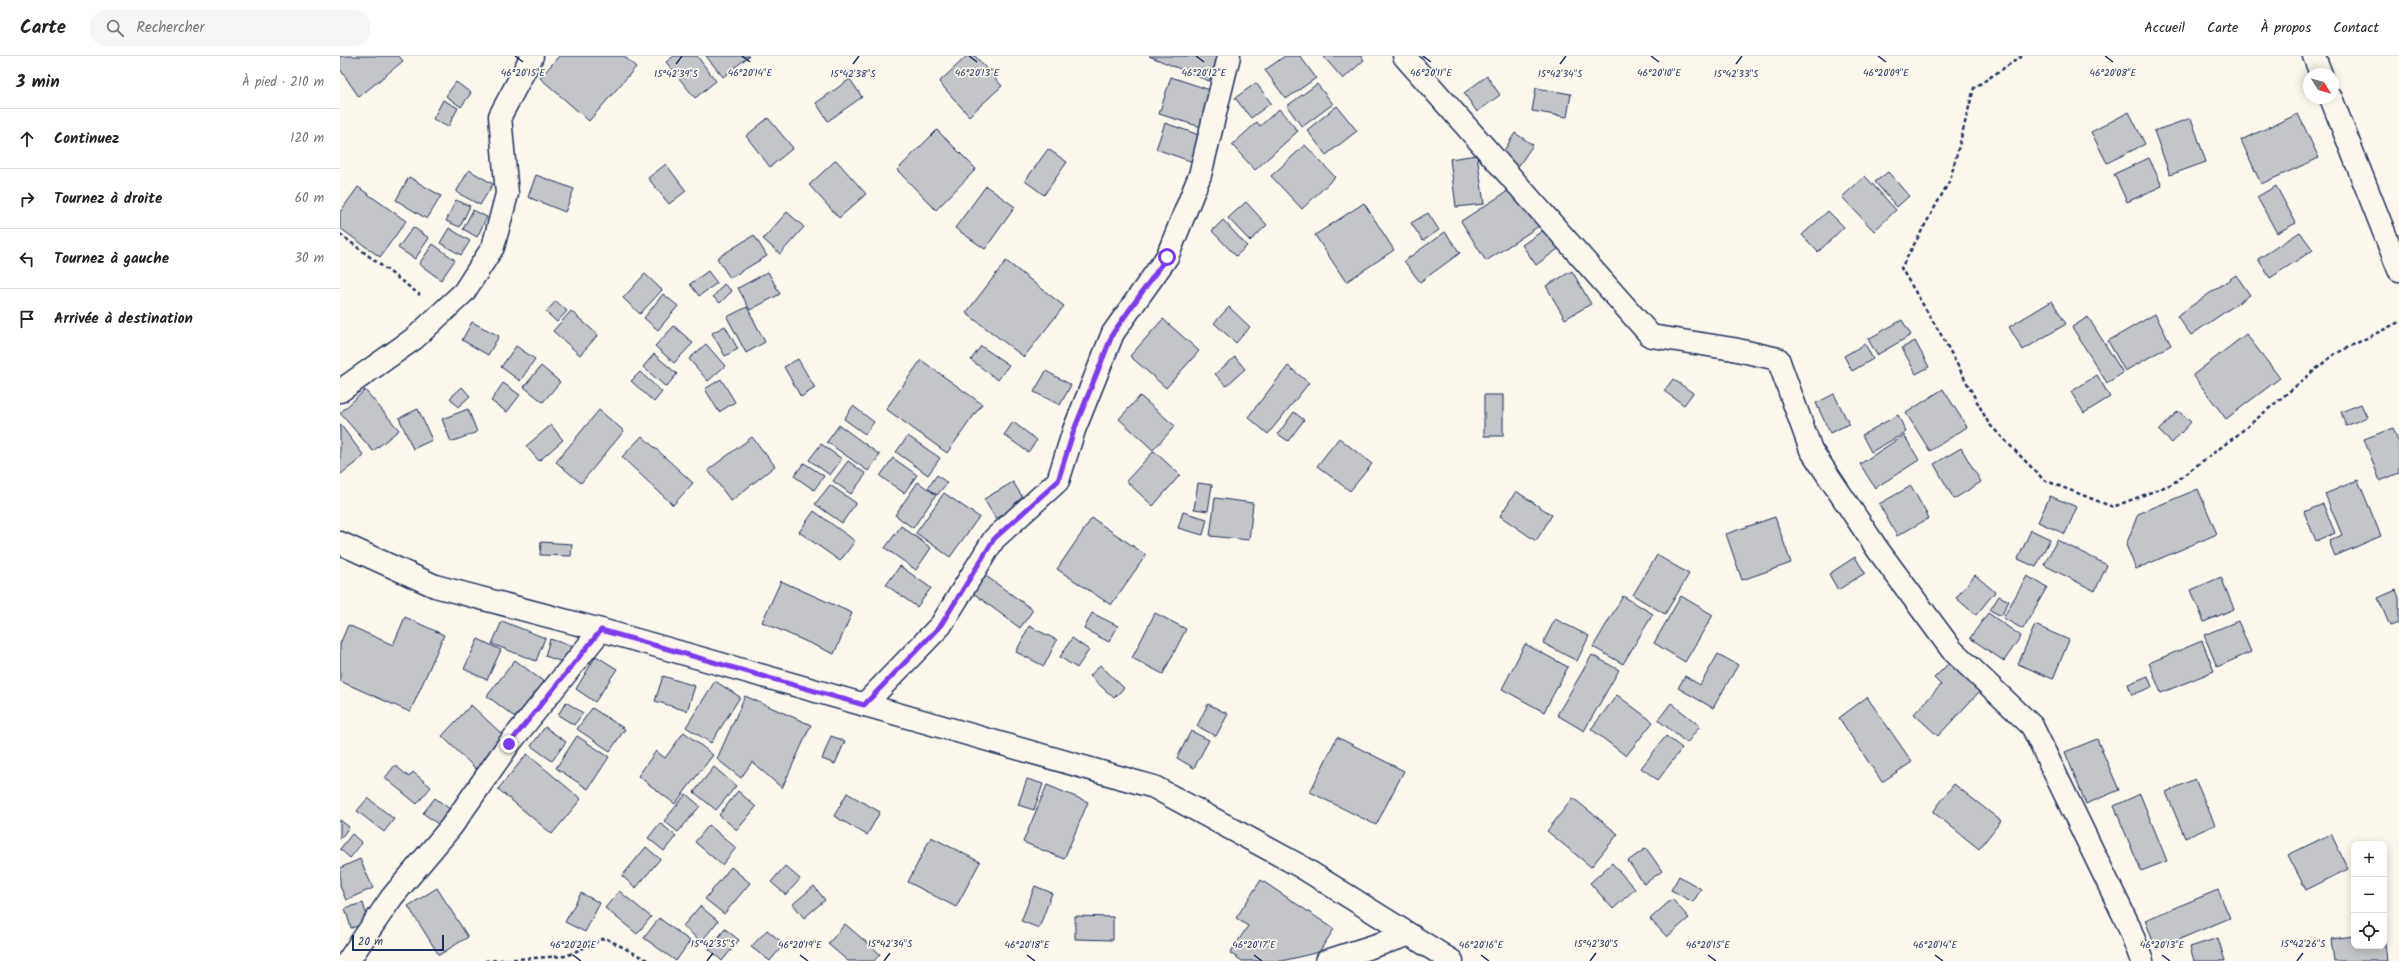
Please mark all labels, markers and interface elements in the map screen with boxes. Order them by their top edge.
search box [90,10,370,46]
text: Carte [20,13,66,43]
text: Rechercher [136,16,205,40]
icon: search [104,17,126,39]
text: Accueil [2144,17,2185,39]
text: Carte [2207,17,2238,39]
text: À propos [2260,17,2311,39]
text: Contact [2333,17,2379,39]
text: 46°20'15"E [501,65,546,81]
text: 46°20'14"E [728,65,773,81]
text: 46°20'13"E [955,65,1001,81]
text: 46°20'12"E [1182,65,1228,81]
text: 46°20'11"E [1410,65,1453,81]
text: 46°20'10"E [1637,65,1682,81]
text: 46°20'09"E [1863,65,1910,81]
text: 46°20'08"E [2090,65,2138,81]
text: 15°42'39"S [654,66,699,82]
text: 15°42'38"S [830,66,876,82]
text: 15°42'34"S [1538,66,1583,82]
text: 15°42'33"S [1714,66,1759,82]
north arrow [2303,68,2339,104]
text: 3 min [16,69,60,96]
text: À pied · 210 m [242,72,324,93]
text: Continuez [54,127,119,151]
icon: ahead [16,128,38,150]
text: 120 m [290,128,324,149]
text: Tournez à droite [54,187,162,211]
icon: right [16,188,38,210]
text: 60 m [295,188,324,209]
text: Tournez à gauche [54,247,169,271]
icon: left [16,248,38,270]
text: 30 m [295,248,324,269]
route start [1158,248,1176,266]
text: Arrivée à destination [54,307,193,331]
icon: arrive [16,308,38,330]
route end [500,735,518,753]
map controls [2351,841,2387,949]
button: + [2351,841,2387,877]
button: − [2351,877,2387,913]
button: locate [2351,913,2387,949]
scale bar [352,933,444,952]
text: 20 m [358,933,383,951]
text: 15°42'35"S [691,936,736,952]
text: 15°42'34"S [868,936,913,952]
text: 15°42'30"S [1574,936,1619,952]
text: 15°42'26"S [2281,936,2326,952]
text: 46°20'20"E [550,937,597,953]
text: 46°20'19"E [778,937,823,953]
text: 46°20'18"E [1004,937,1051,953]
text: 46°20'17"E [1232,937,1277,953]
text: 46°20'16"E [1459,937,1504,953]
text: 46°20'15"E [1686,937,1731,953]
text: 46°20'14"E [1913,937,1958,953]
text: 46°20'13"E [2140,937,2186,953]

